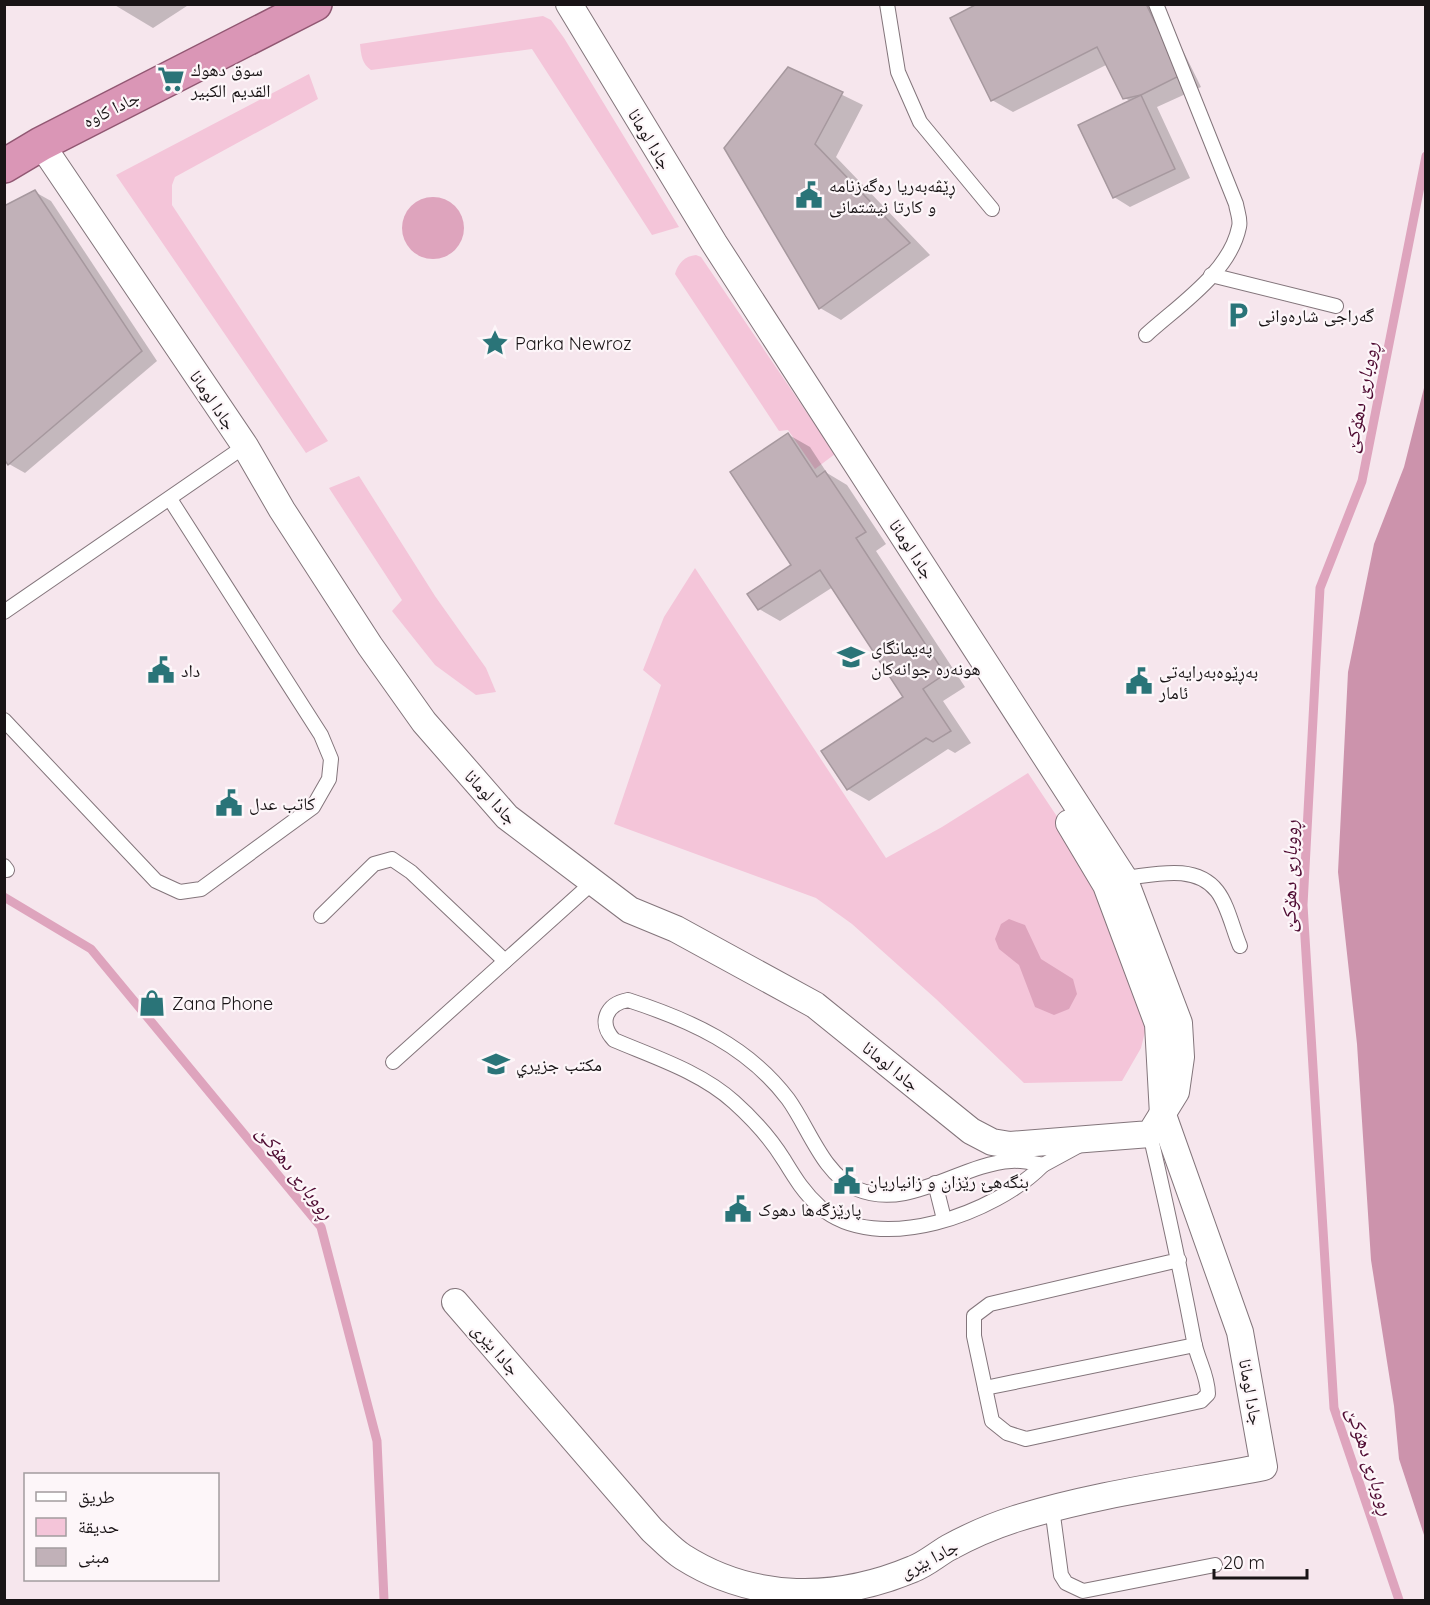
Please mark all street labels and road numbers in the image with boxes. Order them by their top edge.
street label: جادا کاوه [79,85,143,133]
street label: جادا لومانا [623,104,677,174]
street label: جادا لومانا [185,366,241,434]
street label: جادا لومانا [884,515,940,583]
street label: جادا لومانا [460,765,522,829]
street label: جادا لومانا [858,1036,924,1096]
street label: جادا بێری [467,1318,525,1380]
street label: جادا لومانا [1234,1357,1268,1427]
street label: جادا بێری [896,1535,962,1583]

